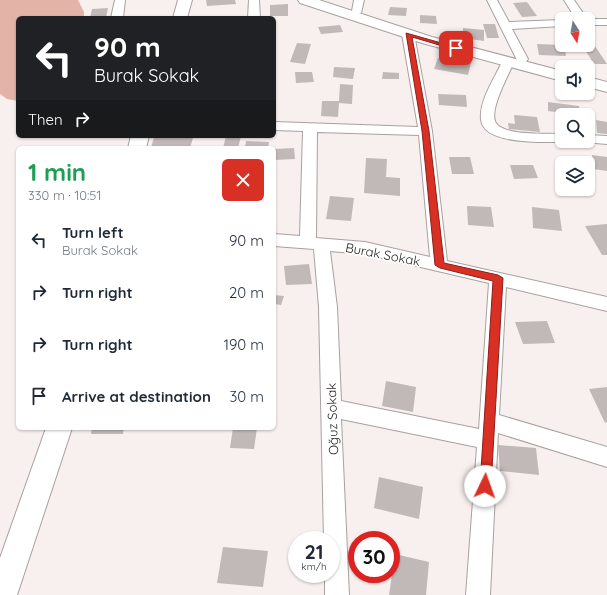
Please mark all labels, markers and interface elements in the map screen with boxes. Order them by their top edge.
north arrow [555,12,595,52]
map controls [555,12,595,196]
text: 90 m [94,29,161,64]
pin [439,31,473,65]
icon: left [28,32,80,84]
icon: arrive [445,37,467,59]
button: sound [555,60,595,100]
text: Burak Sokak [94,64,199,87]
icon: right [71,108,93,130]
button: search [555,108,595,148]
text: Then [28,110,63,129]
button: layers [555,156,595,196]
text: 1 min [28,157,86,187]
button: close [222,159,264,201]
text: 330 m · 10:51 [28,187,101,203]
text: Turn left [62,223,124,242]
icon: left [28,229,50,251]
text: 90 m [229,231,264,250]
street label: Burak Sokak [344,239,422,269]
text: Burak Sokak [62,242,138,258]
icon: right [28,281,50,303]
text: Turn right [62,283,133,302]
text: 20 m [229,283,264,302]
icon: right [28,333,50,355]
text: Turn right [62,335,133,354]
text: 190 m [223,335,264,354]
street label: Oğuz Sokak [323,383,341,455]
icon: arrive [28,385,50,407]
text: Arrive at destination [62,387,211,406]
text: 30 m [229,387,264,406]
position arrow [464,465,506,507]
speed limit sign: 30 [348,531,400,583]
text: 21 [304,539,324,564]
text: km/h [301,560,327,573]

